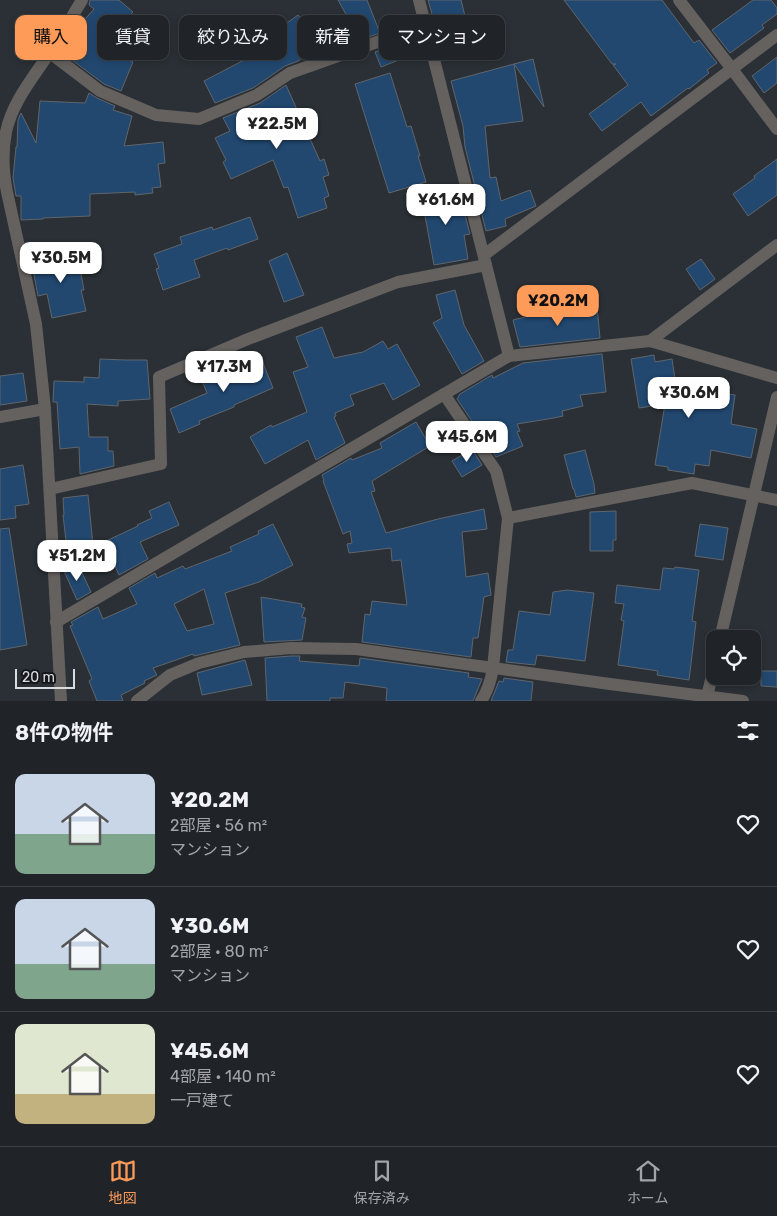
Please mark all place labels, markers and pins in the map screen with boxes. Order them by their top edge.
pin: ¥22.5M [236,108,318,150]
pin: ¥61.6M [405,184,487,226]
pin: ¥30.5M [20,242,102,284]
pin: ¥20.2M [517,284,599,327]
pin: ¥17.3M [183,350,265,393]
pin: ¥30.6M [648,376,730,419]
pin: ¥45.6M [426,420,508,463]
pin: ¥51.2M [36,540,118,582]

